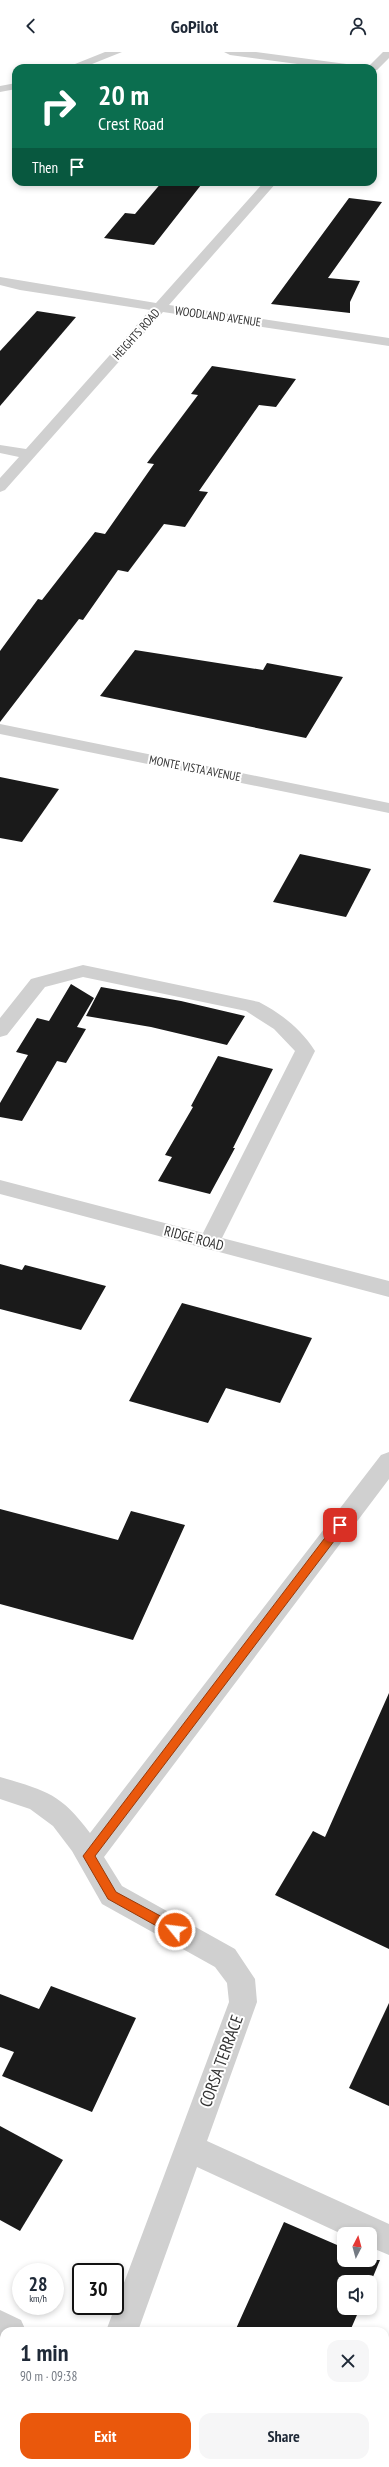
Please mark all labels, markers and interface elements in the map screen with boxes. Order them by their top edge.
icon: back [20,15,42,37]
text: GoPilot [171,15,218,38]
icon: person [347,15,369,37]
text: 20 m [98,76,149,113]
icon: right [32,80,84,132]
text: Crest Road [98,112,164,135]
icon: arrive [66,156,88,178]
text: Then [32,158,58,177]
street label: WOODLAND AVENUE [174,303,262,329]
street label: HEIGHTS ROAD [109,305,163,363]
street label: MONTE VISTA AVENUE [148,752,242,784]
street label: RIDGE ROAD [162,1221,226,1255]
pin [323,1508,357,1542]
icon: arrive [329,1514,351,1536]
position arrow [154,1909,196,1951]
street label: CORSA TERRACE [194,2012,248,2110]
north arrow [337,2227,377,2267]
map controls [337,2227,377,2315]
speed limit sign: 30 [72,2263,124,2315]
text: 28 [28,2271,48,2297]
button: sound [337,2275,377,2315]
text: km/h [29,2292,47,2305]
text: 1 min [20,2337,68,2368]
button: close [327,2340,369,2382]
text: 90 m · 09:38 [20,2368,77,2385]
button: Exit [20,2413,191,2459]
button: Share [199,2413,369,2459]

